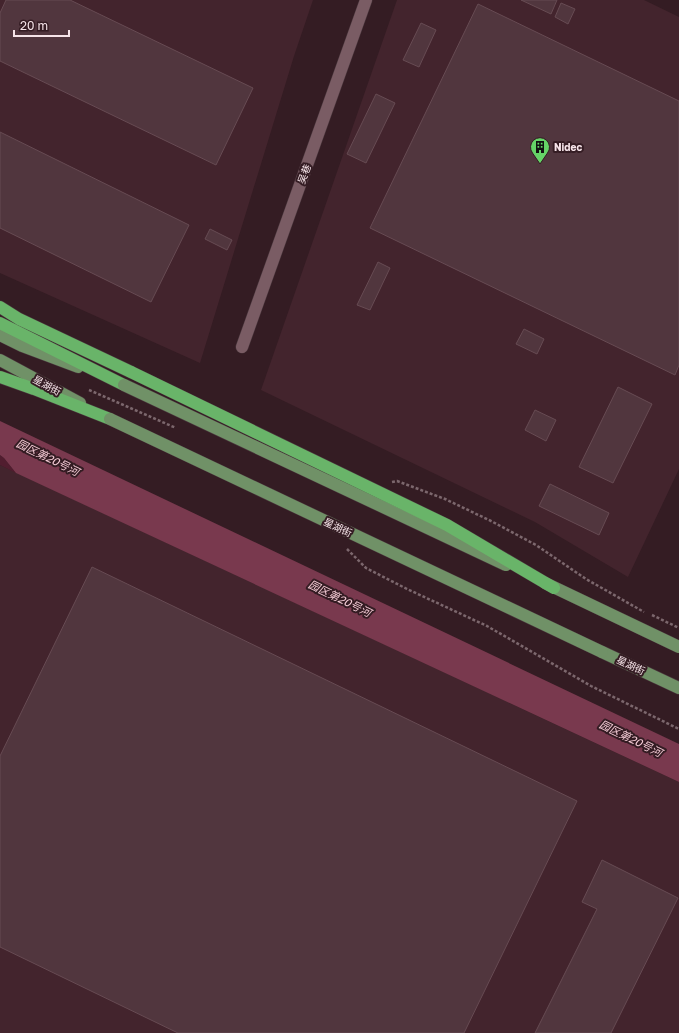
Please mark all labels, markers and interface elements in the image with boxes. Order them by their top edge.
scale bar [14,12,69,38]
text: 20 m [20,18,48,33]
building icon: Nidec [529,136,551,164]
place label: Nidec [554,141,582,153]
street label: 吴巷 [295,163,313,185]
street label: 星湖街 [31,373,63,397]
water label: 园区第20号河 [15,436,83,479]
street label: 星湖街 [322,515,354,539]
water label: 园区第20号河 [307,577,375,620]
street label: 星湖街 [615,653,647,677]
water label: 园区第20号河 [598,717,666,760]

